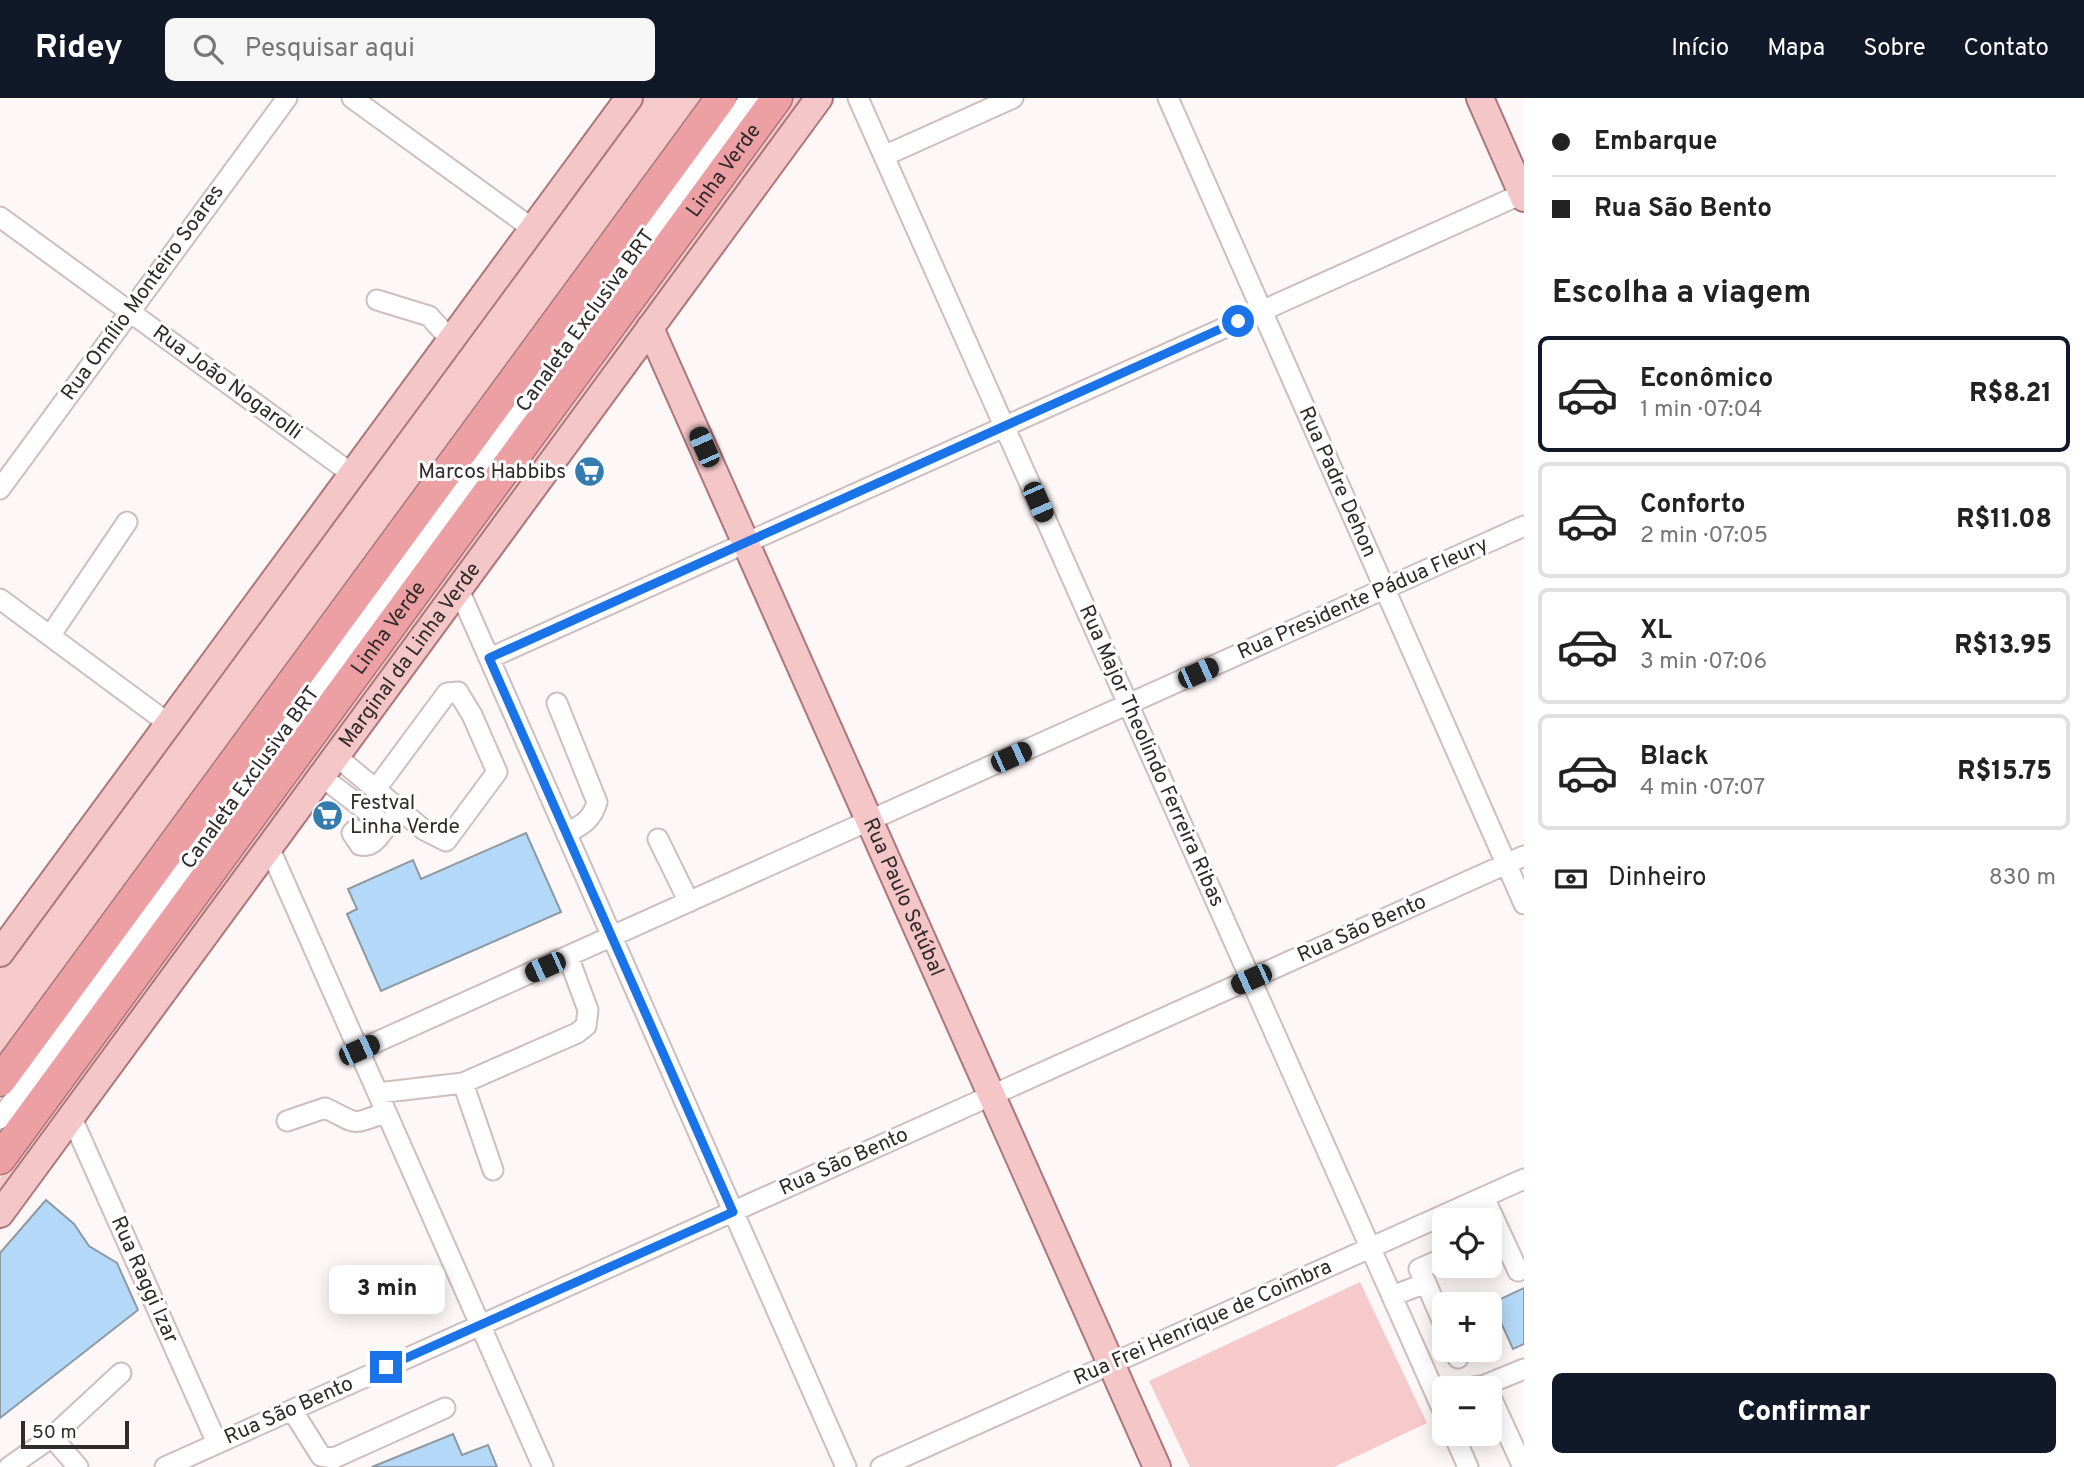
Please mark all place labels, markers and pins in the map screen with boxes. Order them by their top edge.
supermarket icon: Marcos Habbibs [572,455,606,489]
place label: Marcos Habbibs [418,459,566,486]
place label: Festval Linha Verde [350,790,460,841]
supermarket icon: Festval Linha Verde [310,798,344,832]

